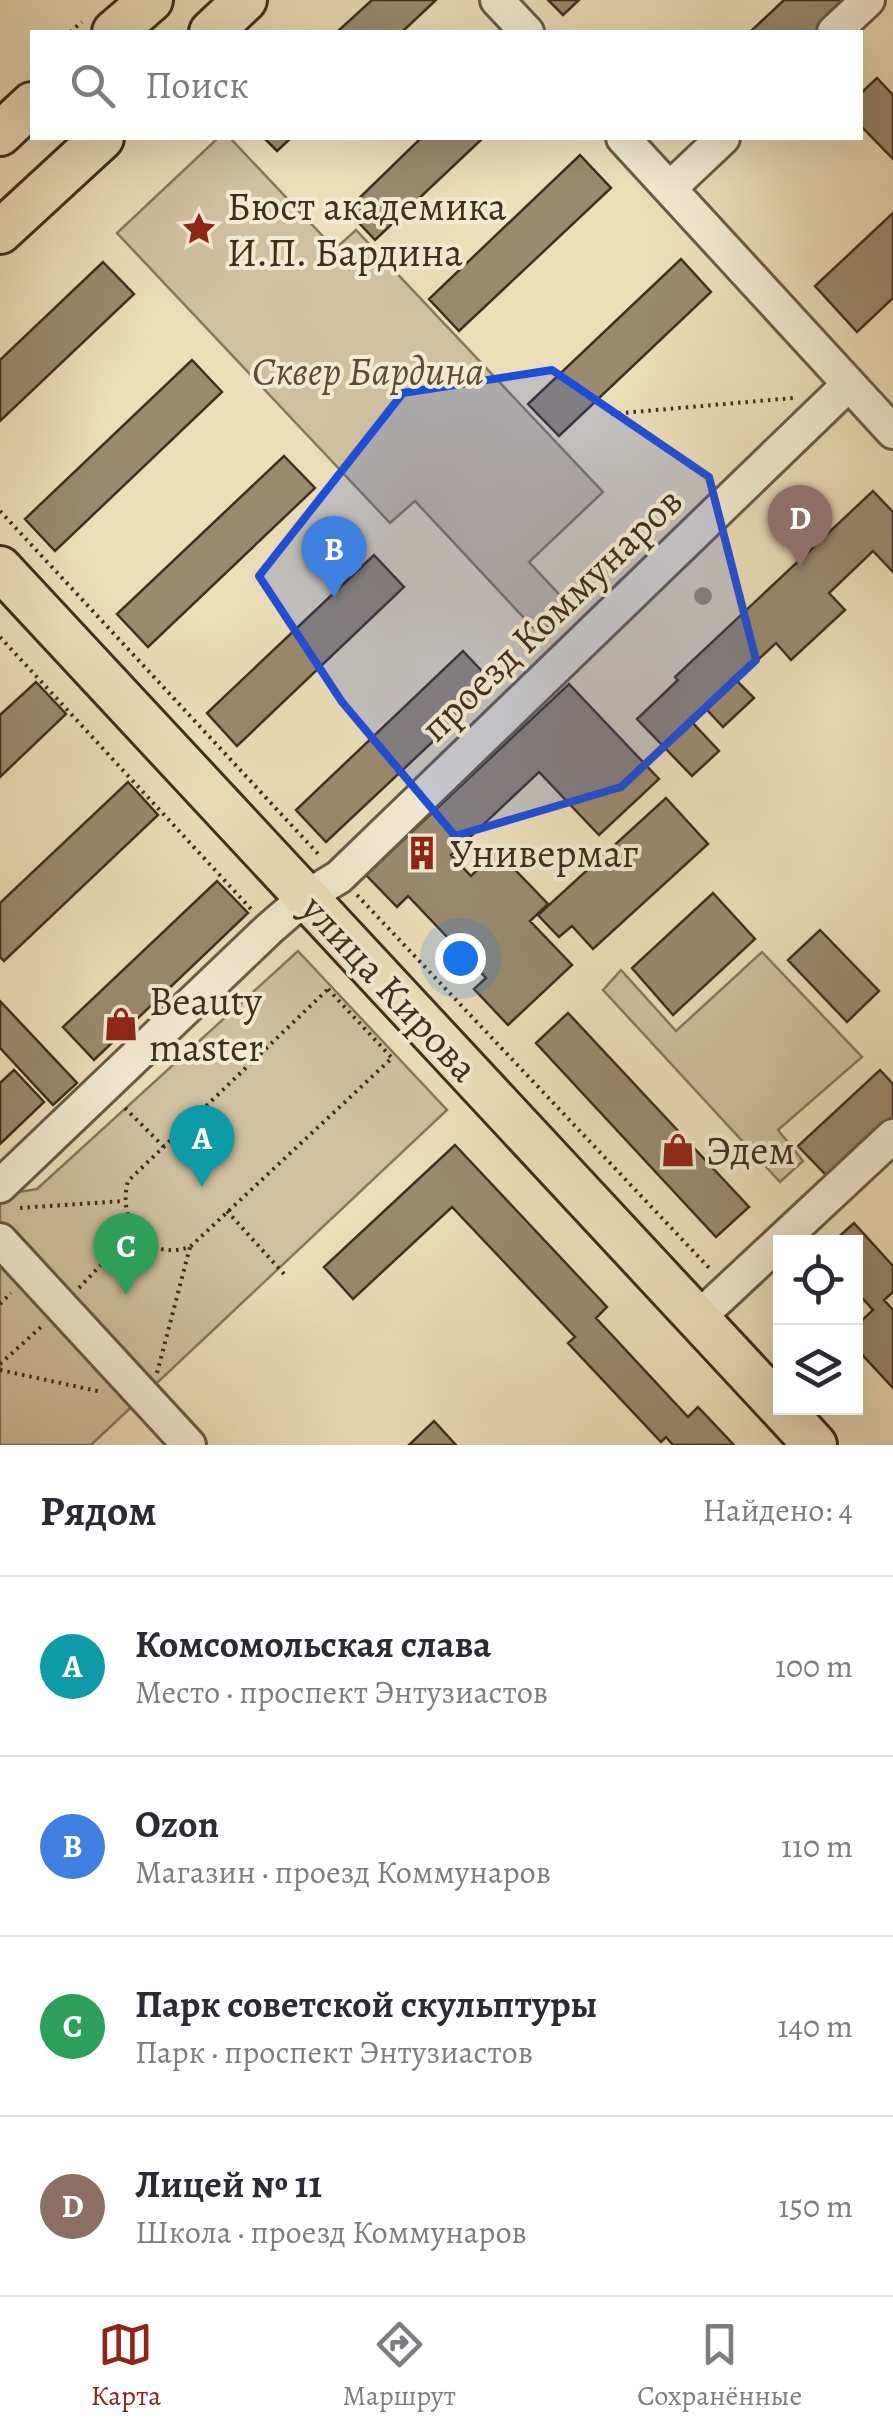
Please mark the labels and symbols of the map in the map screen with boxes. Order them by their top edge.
place label: Бюст академика И.П. Бардина [227,179,507,280]
place icon: Бюст академика И.П. Бардина [180,210,218,248]
park label: Сквер Бардина [252,344,484,399]
street label: проезд Коммунаров [408,474,694,754]
pin: D [768,484,832,567]
pin: B [302,516,366,598]
place label: Универмаг [450,826,639,881]
building icon: Универмаг [403,834,441,872]
street label: улица Кирова [288,882,492,1094]
your location [435,933,486,984]
place label: Beauty master [149,974,263,1075]
shop icon: Beauty master [102,1005,140,1043]
pin: A [170,1104,234,1187]
place label: Эдем [706,1123,795,1178]
shop icon: Эдем [659,1131,697,1169]
pin: C [94,1212,158,1295]

